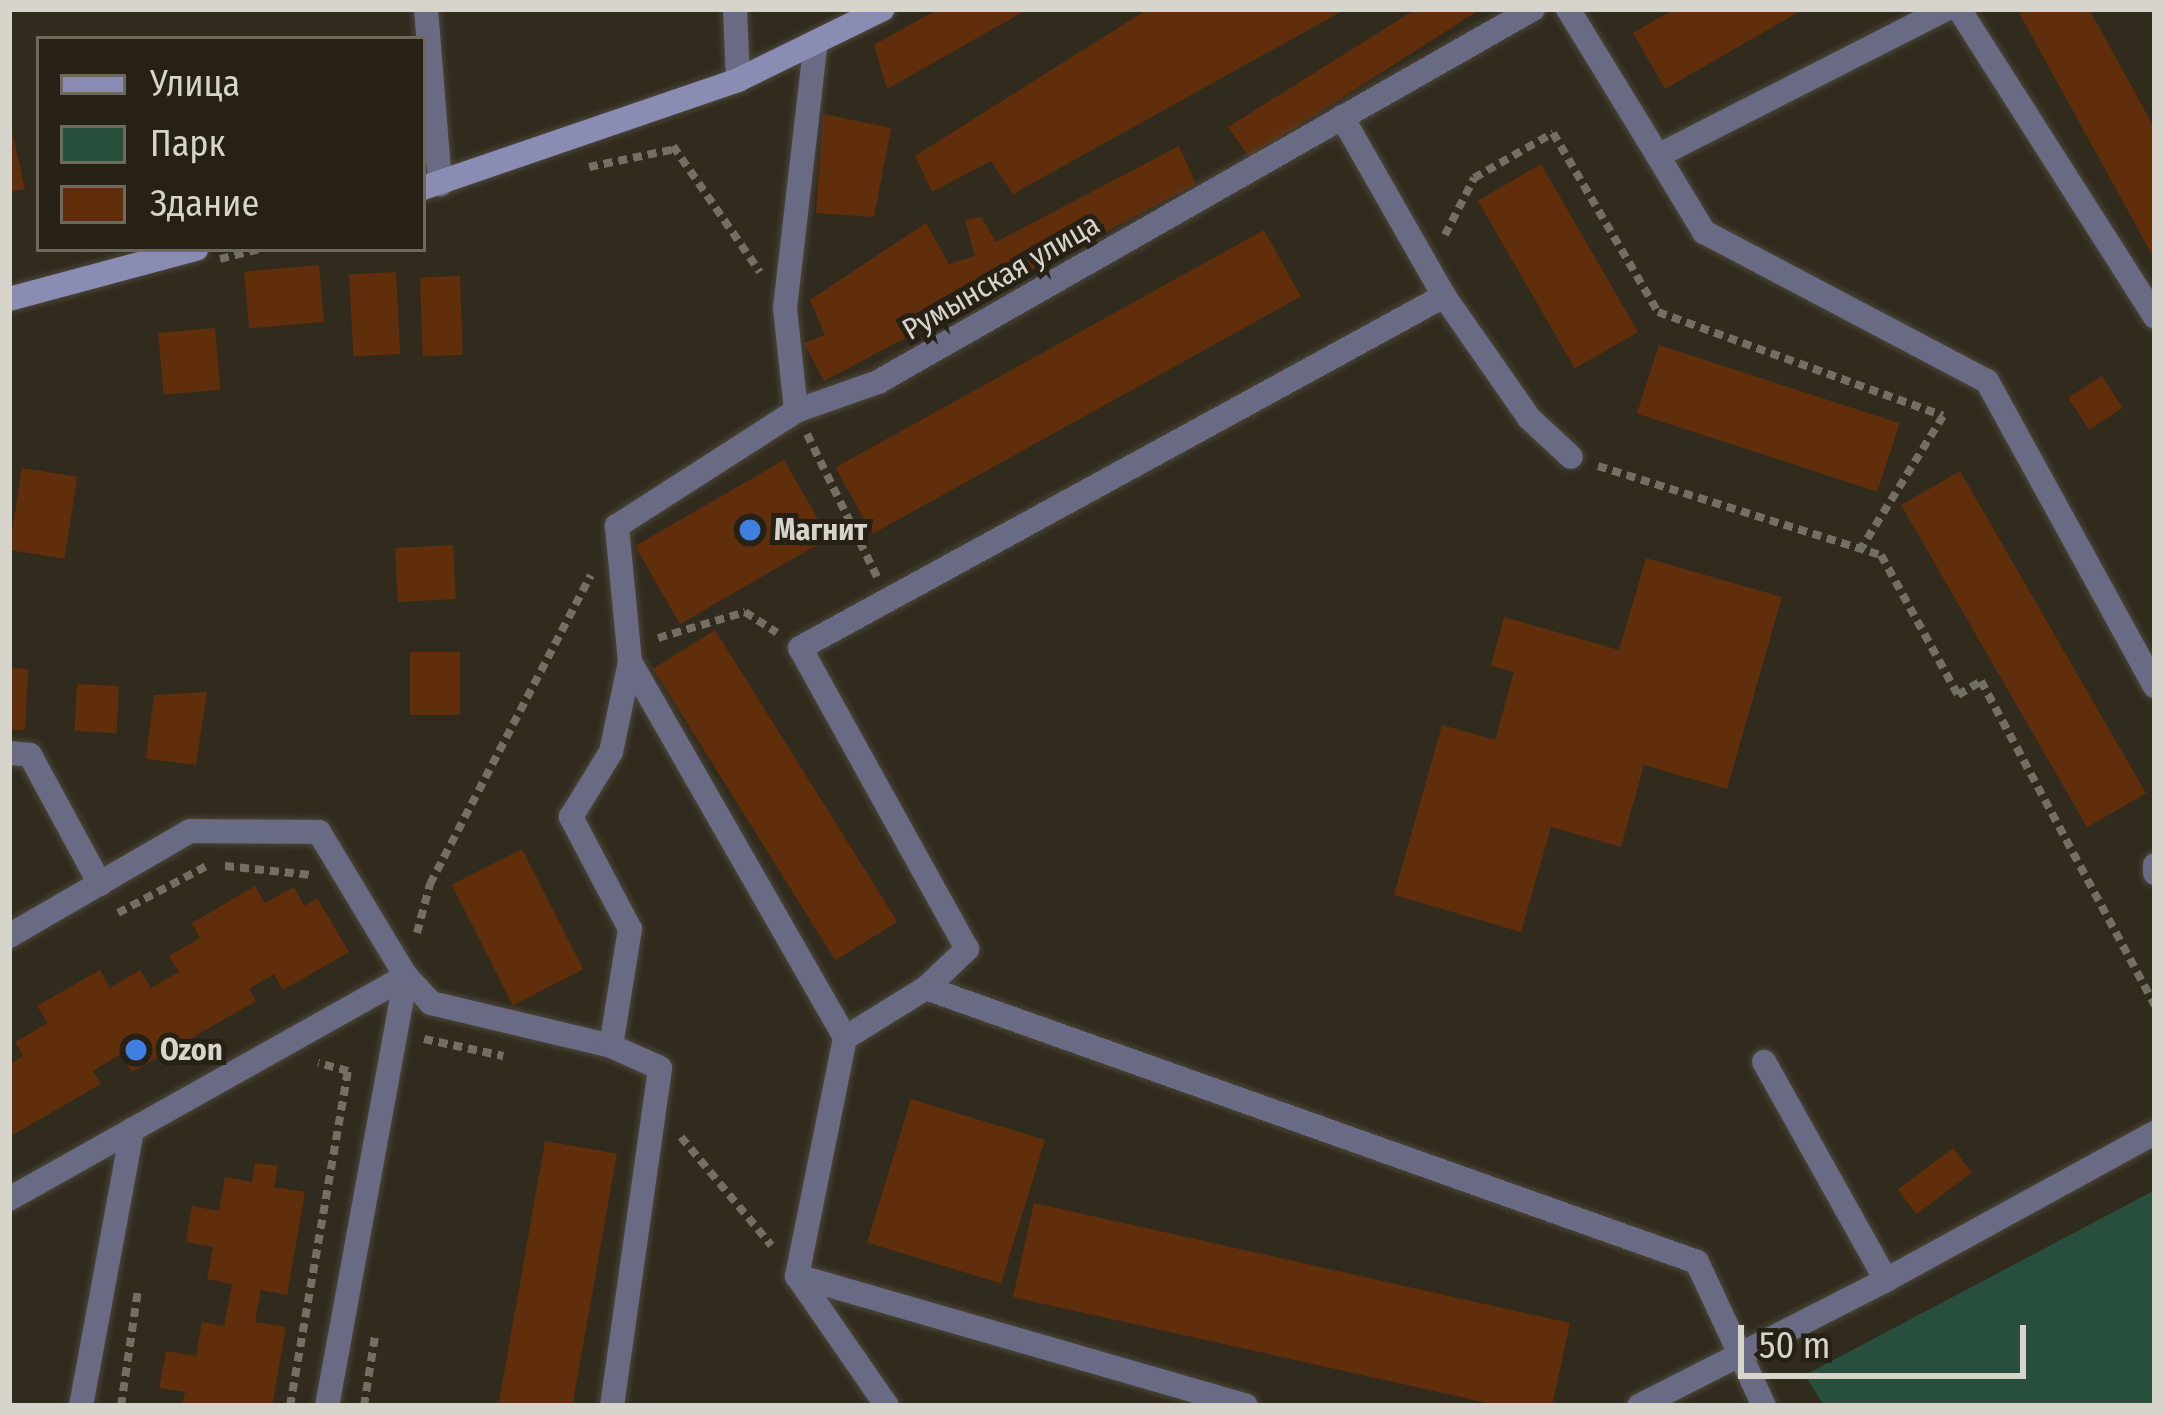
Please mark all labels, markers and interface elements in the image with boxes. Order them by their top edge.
legend [36,36,426,252]
text: Улица [150,62,240,106]
text: Парк [150,122,225,166]
text: Здание [150,182,259,226]
street label: Румынская улица [896,206,1106,348]
place label: Магнит [774,512,867,548]
marker: Магнит [737,517,763,543]
place label: Ozon [160,1032,223,1068]
marker: Ozon [123,1037,149,1063]
scale bar [1744,1301,2032,1375]
text: 50 m [1759,1324,1830,1368]

